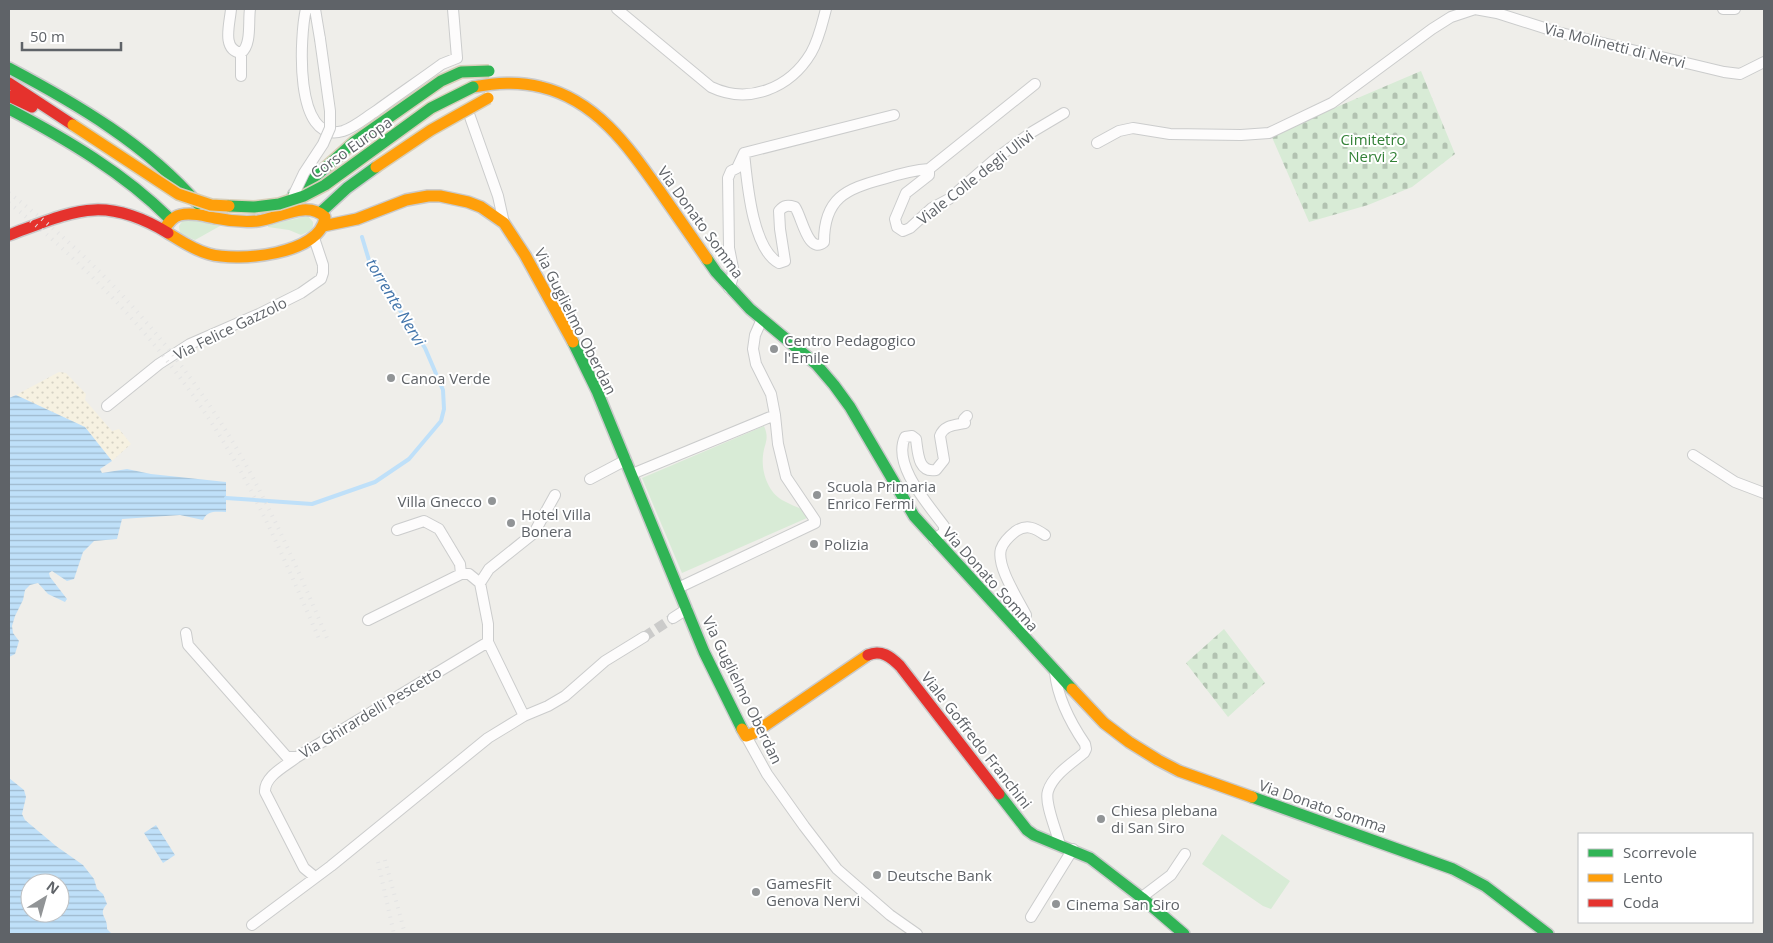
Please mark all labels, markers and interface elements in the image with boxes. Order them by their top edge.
street label: Via Molinetti di Nervi [1542,18,1688,72]
scale bar [22,20,121,52]
text: 50 m [30,26,65,46]
street label: Corso Europa [306,112,396,182]
street label: Viale Colle degli Ulivi [913,125,1037,229]
park label: Cimitetro Nervi 2 [1340,129,1406,166]
street label: Via Donato Somma [654,162,748,282]
street label: Via Guglielmo Oberdan [530,244,622,398]
water label: torrente Nervi [361,254,431,351]
street label: Via Felice Gazzolo [170,292,290,364]
place label: Centro Pedagogico l'Emile [784,330,916,367]
marker: Centro Pedagogico l'Emile [768,343,780,355]
place label: Canoa Verde [401,368,490,388]
marker: Canoa Verde [385,372,397,384]
place label: Scuola Primaria Enrico Fermi [827,476,936,513]
marker: Scuola Primaria Enrico Fermi [811,489,823,501]
place label: Villa Gnecco [398,491,482,511]
marker: Villa Gnecco [486,495,498,507]
place label: Hotel Villa Bonera [521,504,591,541]
marker: Hotel Villa Bonera [505,517,517,529]
street label: Via Donato Somma [939,523,1043,635]
place label: Polizia [824,534,869,554]
marker: Polizia [808,538,820,550]
street label: Via Guglielmo Oberdan [699,613,787,767]
street label: Via Ghirardelli Pescetto [295,662,445,762]
street label: Viale Goffredo Franchini [917,667,1037,813]
street label: Via Donato Somma [1256,775,1390,837]
place label: Chiesa plebana di San Siro [1111,800,1218,837]
marker: Chiesa plebana di San Siro [1095,813,1107,825]
legend [1578,833,1753,923]
text: Scorrevole [1623,842,1697,862]
place label: Deutsche Bank [887,865,992,885]
text: Lento [1623,867,1663,887]
marker: Deutsche Bank [871,869,883,881]
north arrow [20,873,70,923]
place label: GamesFit Genova Nervi [766,873,860,910]
text: N [43,876,63,898]
marker: GamesFit Genova Nervi [750,886,762,898]
text: Coda [1623,892,1659,912]
place label: Cinema San Siro [1066,894,1180,914]
marker: Cinema San Siro [1050,898,1062,910]

